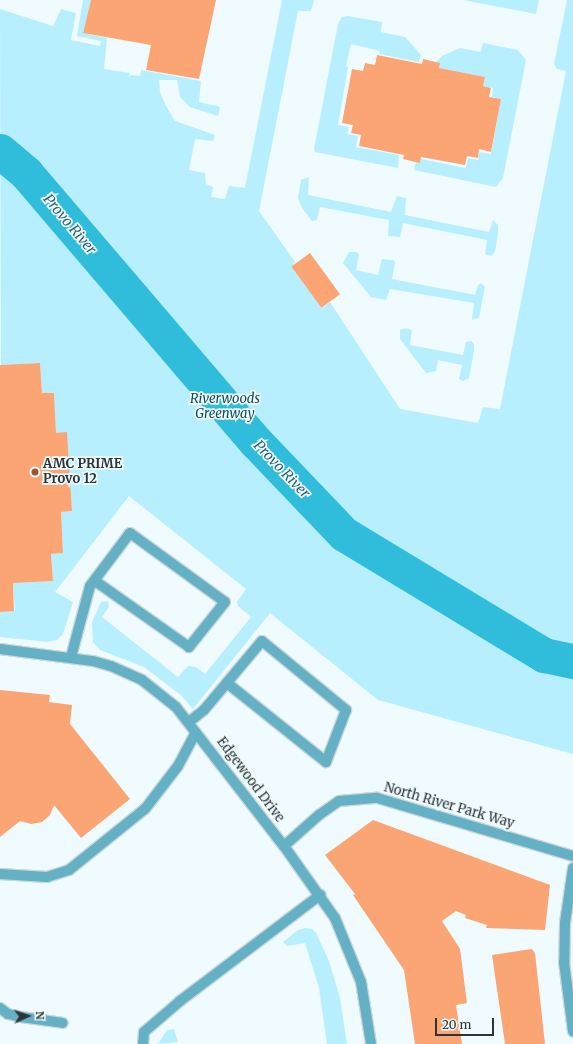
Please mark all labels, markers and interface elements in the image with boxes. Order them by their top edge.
water label: Provo River [40,191,100,257]
park label: Riverwoods Greenway [190,392,260,423]
water label: Provo River [251,437,313,501]
place label: AMC PRIME Provo 12 [43,457,122,488]
marker: AMC PRIME Provo 12 [30,467,40,477]
street label: Edgewood Drive [213,734,287,826]
street label: North River Park Way [382,780,516,832]
north arrow [8,996,48,1036]
scale bar [437,1010,496,1036]
text: N [33,1011,47,1020]
text: 20 m [442,1017,471,1032]

